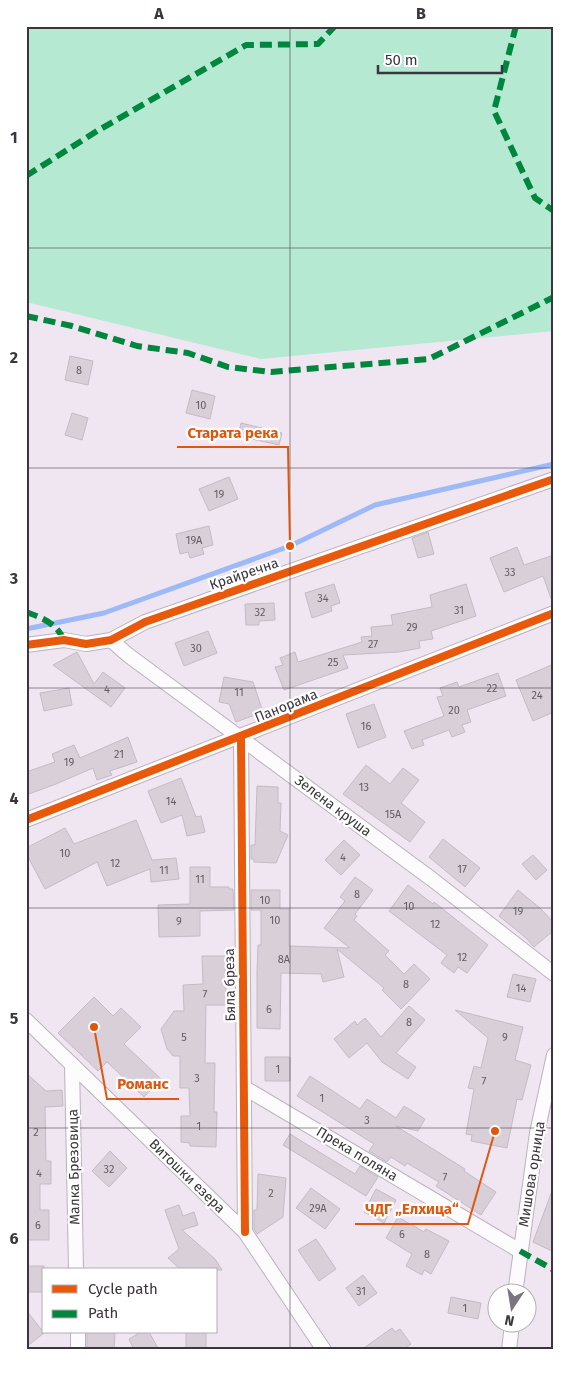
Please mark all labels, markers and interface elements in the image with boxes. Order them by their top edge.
text: A [153,4,164,23]
text: B [416,4,426,23]
scale bar [378,42,501,74]
text: 50 m [385,51,418,69]
text: 1 [10,128,18,147]
text: 2 [10,348,18,367]
house number: 8 [76,364,82,377]
house number: 10 [196,399,206,412]
callout: Старата река [177,417,288,447]
text: Старата река [187,424,279,442]
house number: 19 [214,488,224,501]
house number: 19А [186,534,203,547]
street label: Крайречна [207,554,281,594]
house number: 33 [505,566,515,579]
text: 3 [9,569,18,588]
house number: 34 [317,592,329,605]
house number: 31 [454,604,464,617]
house number: 32 [255,606,265,619]
house number: 29 [406,621,418,634]
house number: 27 [368,638,378,651]
house number: 30 [190,642,202,655]
house number: 25 [328,656,339,669]
house number: 22 [487,682,497,695]
house number: 4 [104,683,110,696]
house number: 11 [234,686,244,699]
street label: Панорама [252,686,320,726]
house number: 24 [532,689,543,702]
house number: 20 [448,704,460,717]
house number: 16 [361,720,371,733]
house number: 21 [114,748,124,761]
house number: 19 [64,756,74,769]
street label: Зелена круша [291,772,375,840]
house number: 13 [359,781,369,794]
text: 4 [9,789,19,808]
house number: 14 [166,795,176,808]
house number: 15А [385,808,402,821]
house number: 10 [60,847,70,860]
house number: 4 [340,851,346,864]
house number: 12 [110,857,120,870]
house number: 17 [457,863,467,876]
house number: 11 [159,864,169,877]
house number: 11 [195,873,205,886]
house number: 8 [354,888,360,901]
house number: 10 [260,894,270,907]
house number: 10 [404,900,414,913]
house number: 19 [513,905,523,918]
house number: 10 [270,914,280,927]
house number: 9 [176,915,182,928]
house number: 12 [430,918,440,931]
street label: Бяла бреза [221,948,239,1022]
house number: 12 [457,951,467,964]
house number: 8А [278,953,291,966]
house number: 8 [403,978,409,991]
house number: 14 [516,982,526,995]
house number: 7 [203,988,208,1001]
house number: 6 [266,1003,272,1016]
text: 5 [10,1009,19,1028]
house number: 8 [406,1016,412,1029]
house number: 5 [181,1031,187,1044]
house number: 9 [502,1031,508,1044]
house number: 1 [276,1063,280,1076]
callout: Романс [107,1069,179,1099]
house number: 3 [194,1072,200,1085]
text: Романс [117,1075,170,1093]
house number: 7 [482,1075,487,1088]
house number: 1 [320,1092,324,1105]
street label: Малка Брезовица [64,1109,84,1225]
house number: 3 [364,1114,370,1127]
house number: 1 [197,1120,201,1133]
street label: Мишова орница [515,1120,549,1228]
street label: Прека поляна [313,1123,401,1185]
house number: 2 [33,1126,39,1139]
street label: Витошки езера [145,1135,229,1217]
house number: 32 [104,1163,114,1176]
house number: 4 [36,1167,42,1180]
house number: 7 [443,1171,448,1184]
house number: 2 [268,1187,274,1200]
callout: ЧДГ „Елхица“ [355,1194,468,1224]
text: ЧДГ „Елхица“ [365,1200,459,1218]
house number: 29А [309,1202,327,1215]
house number: 6 [35,1219,41,1232]
house number: 6 [399,1228,405,1241]
text: 6 [9,1229,19,1248]
house number: 8 [424,1248,430,1261]
legend [42,1268,218,1334]
text: Cycle path [88,1280,158,1298]
north arrow [488,1284,538,1334]
house number: 31 [356,1285,366,1298]
house number: 1 [463,1302,467,1315]
text: Path [88,1304,118,1322]
text: N [503,1311,516,1330]

